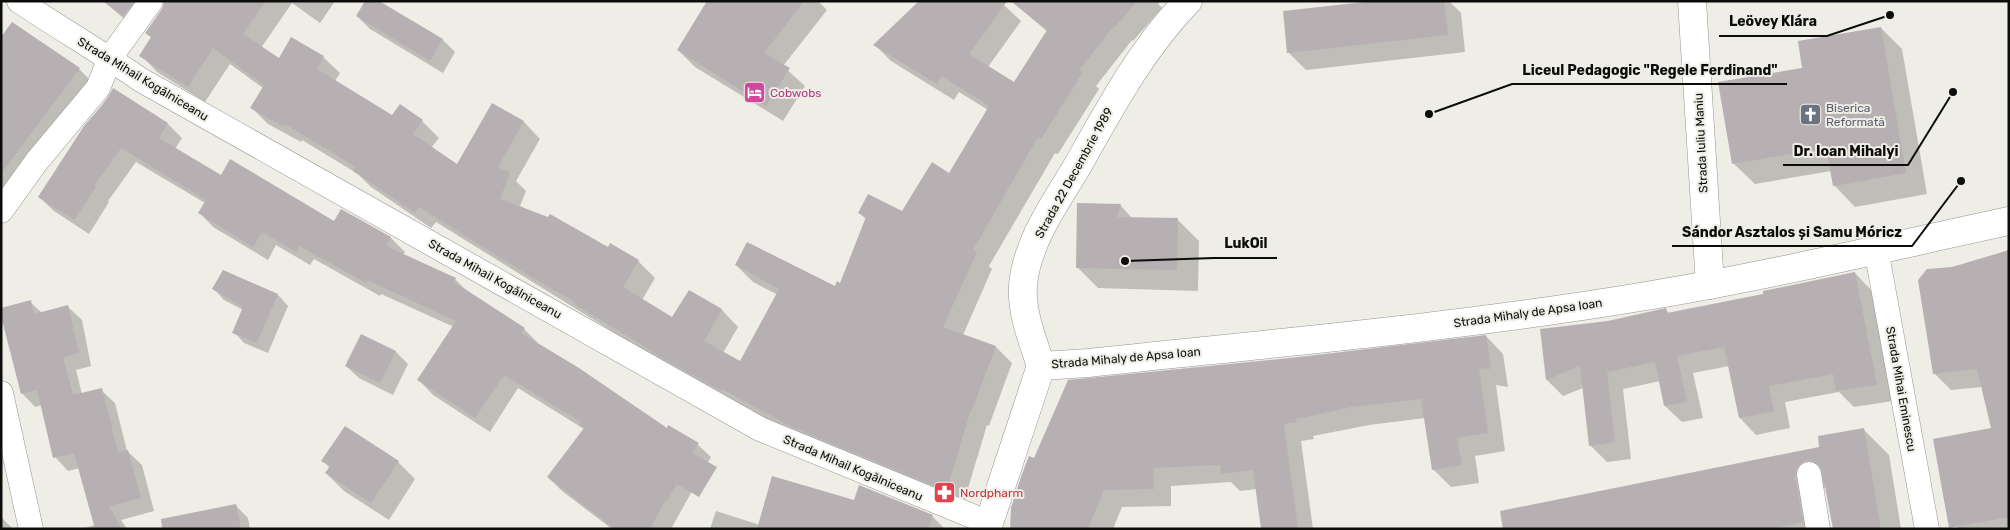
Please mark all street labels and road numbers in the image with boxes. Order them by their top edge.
street label: Strada Mihail Kogălniceanu [75,34,211,124]
street label: Strada Iuliu Maniu [1691,93,1711,193]
street label: Strada 22 Decembrie 1989 [1032,105,1116,241]
street label: Strada Mihail Kogălniceanu [426,236,564,322]
street label: Strada Mihaly de Apsa Ioan [1453,296,1603,330]
street label: Strada Mihai Eminescu [1883,325,1919,453]
street label: Strada Mihaly de Apsa Ioan [1051,344,1201,372]
street label: Strada Mihail Kogălniceanu [781,432,925,504]

